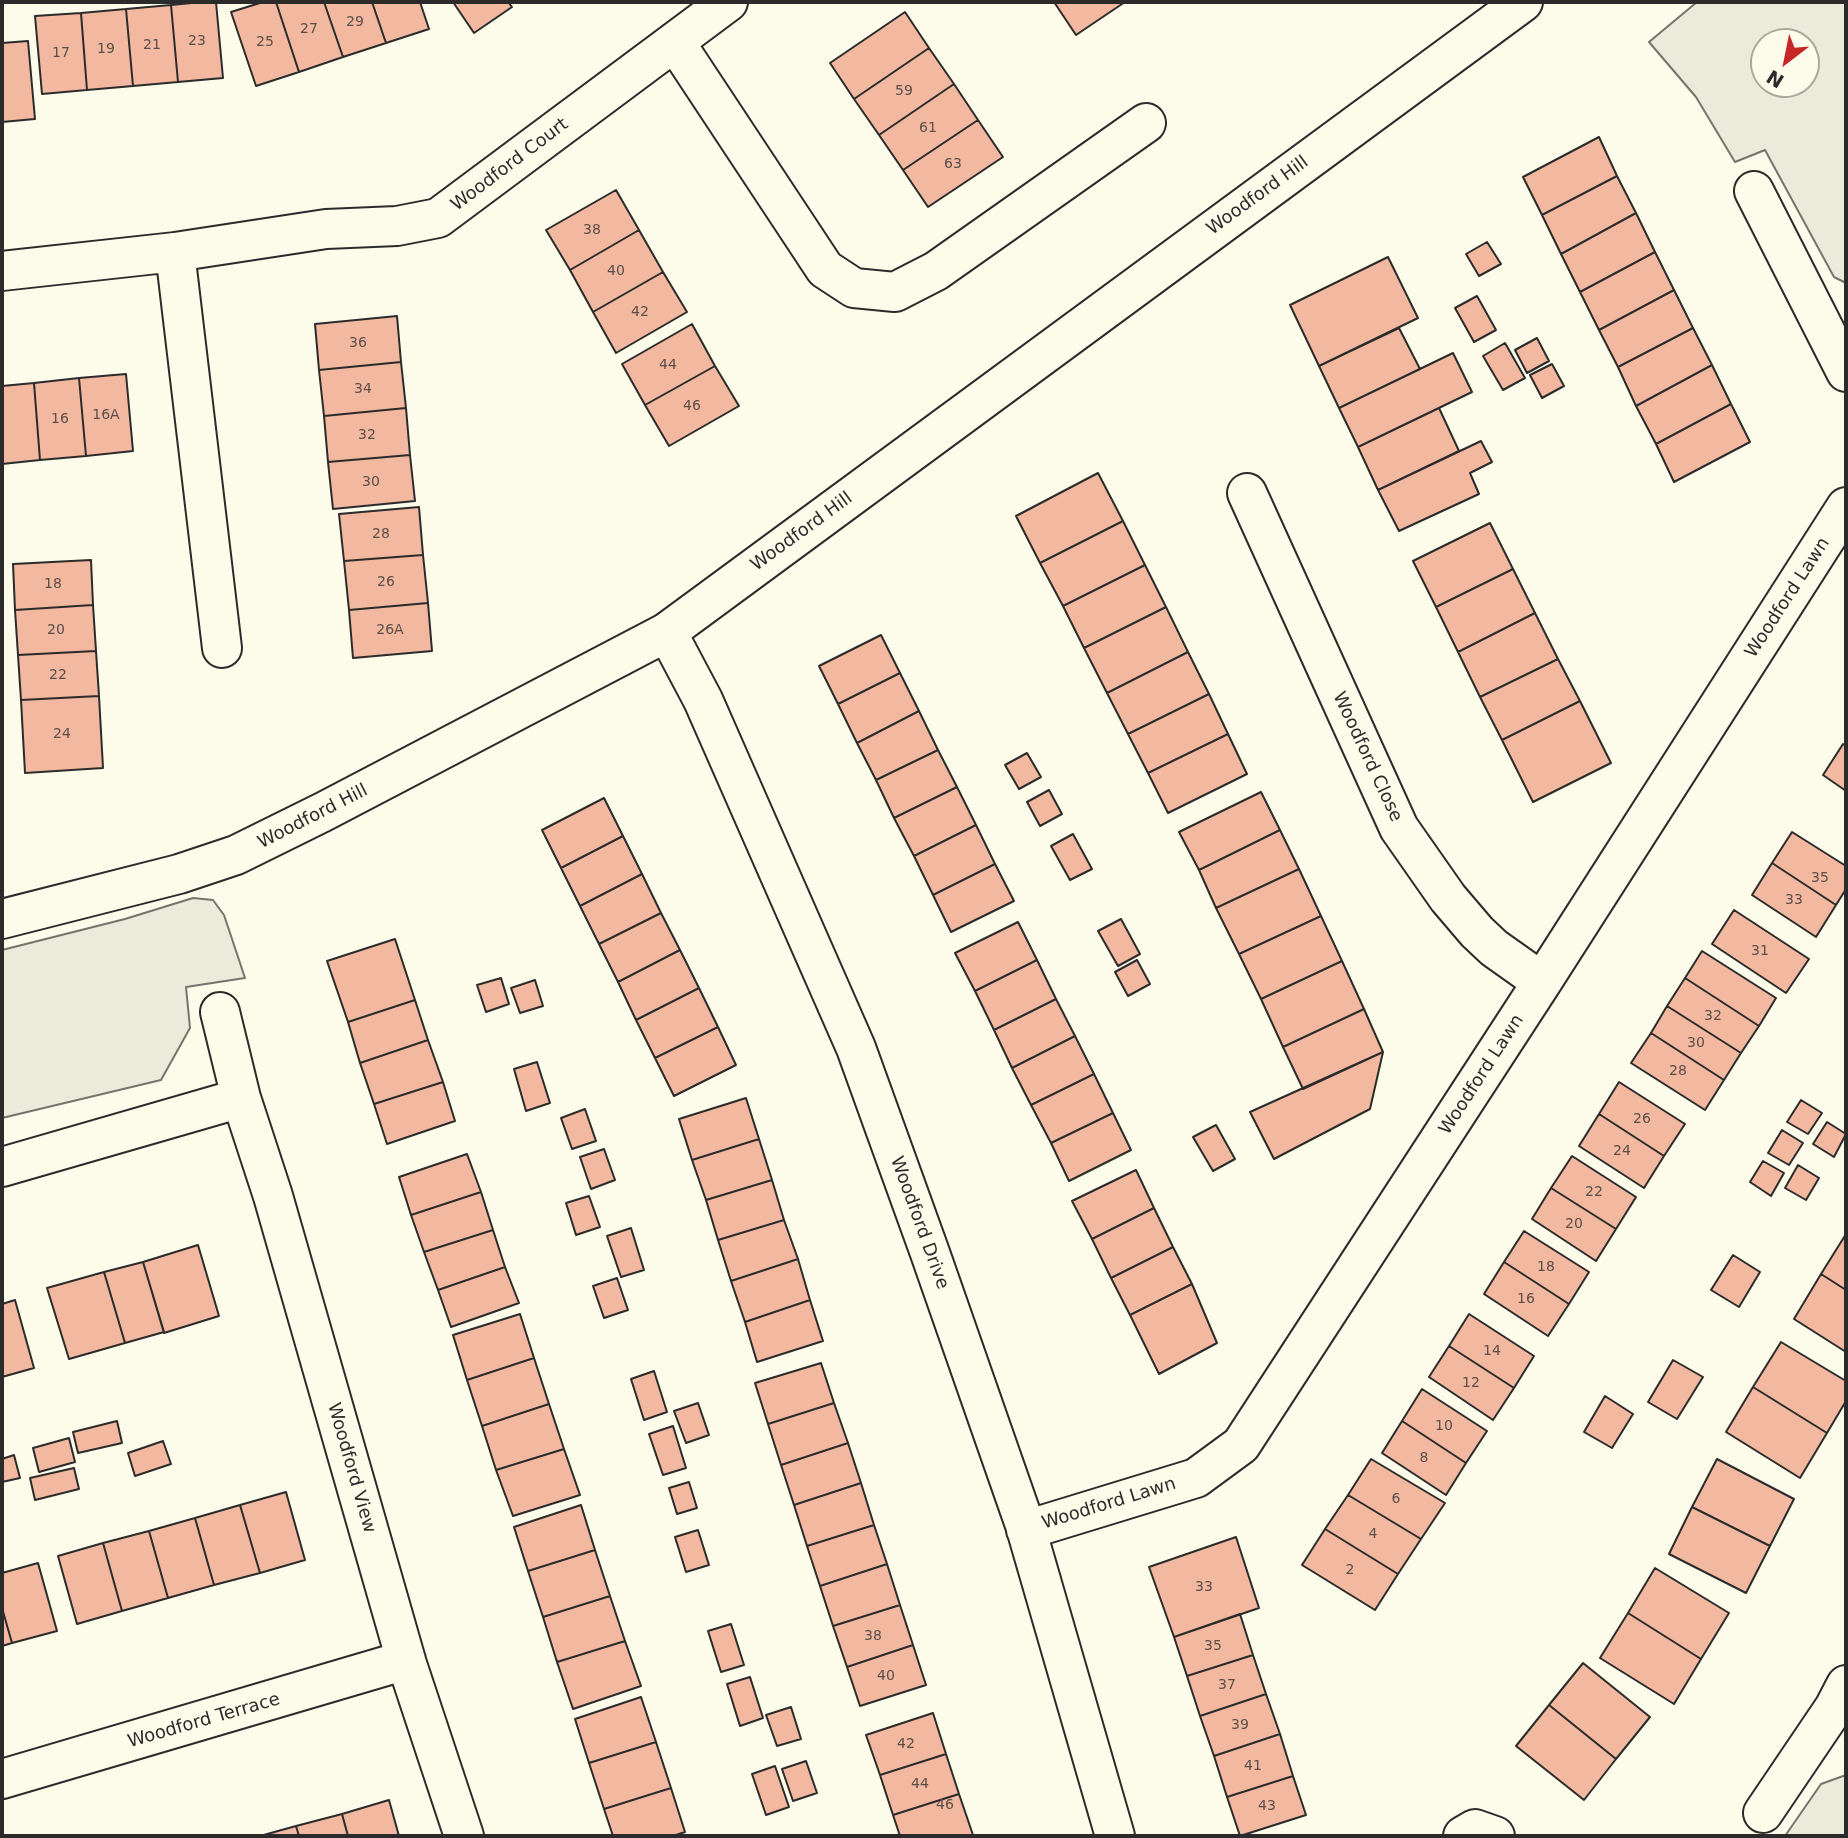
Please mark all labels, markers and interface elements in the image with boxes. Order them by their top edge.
house number: 29 [346,14,364,30]
house number: 27 [300,21,318,37]
north arrow [1750,28,1820,98]
house number: 23 [188,33,206,49]
house number: 25 [256,34,274,50]
house number: 21 [143,37,161,53]
house number: 19 [97,41,115,57]
house number: 17 [52,45,70,61]
text: N [1762,66,1788,93]
house number: 59 [895,83,913,99]
street label: Woodford Court [447,114,573,216]
house number: 61 [919,120,937,136]
street label: Woodford Hill [1203,152,1313,240]
house number: 63 [944,156,962,172]
house number: 38 [583,222,601,238]
house number: 40 [607,263,625,279]
house number: 42 [631,304,649,320]
house number: 36 [349,335,367,351]
house number: 44 [659,357,677,373]
house number: 34 [354,381,372,397]
house number: 46 [683,398,701,414]
house number: 16A [92,407,120,423]
house number: 16 [51,411,69,427]
house number: 32 [358,427,376,443]
house number: 30 [362,474,380,490]
street label: Woodford Hill [747,488,857,576]
house number: 28 [372,526,390,542]
street label: Woodford Lawn [1741,534,1835,662]
house number: 26 [377,574,395,590]
house number: 18 [44,576,62,592]
house number: 20 [47,622,65,638]
house number: 26A [376,622,404,638]
house number: 22 [49,667,67,683]
street label: Woodford Close [1327,689,1407,825]
house number: 24 [53,726,71,742]
street label: Woodford Hill [254,780,372,854]
house number: 35 [1811,870,1829,886]
house number: 33 [1785,892,1803,908]
house number: 31 [1751,943,1769,959]
house number: 32 [1704,1008,1722,1024]
street label: Woodford Lawn [1435,1011,1529,1139]
house number: 30 [1687,1035,1705,1051]
house number: 28 [1669,1063,1687,1079]
house number: 26 [1633,1111,1651,1127]
house number: 24 [1613,1143,1631,1159]
street label: Woodford Drive [885,1154,953,1292]
house number: 22 [1585,1184,1603,1200]
house number: 20 [1565,1216,1583,1232]
house number: 18 [1537,1259,1555,1275]
house number: 16 [1517,1291,1535,1307]
house number: 14 [1483,1343,1501,1359]
house number: 12 [1462,1375,1480,1391]
street label: Woodford View [322,1400,380,1536]
house number: 10 [1435,1418,1453,1434]
house number: 8 [1420,1450,1428,1466]
street label: Woodford Lawn [1039,1473,1179,1535]
house number: 6 [1392,1491,1400,1507]
house number: 4 [1369,1526,1377,1542]
house number: 2 [1346,1562,1354,1578]
house number: 33 [1195,1579,1213,1595]
house number: 38 [864,1628,882,1644]
house number: 35 [1204,1638,1222,1654]
house number: 40 [877,1668,895,1684]
house number: 37 [1218,1677,1236,1693]
street label: Woodford Terrace [125,1689,283,1753]
house number: 39 [1231,1717,1249,1733]
house number: 42 [897,1736,915,1752]
house number: 41 [1244,1758,1262,1774]
house number: 44 [911,1776,929,1792]
house number: 46 [936,1797,954,1813]
house number: 43 [1258,1798,1276,1814]

